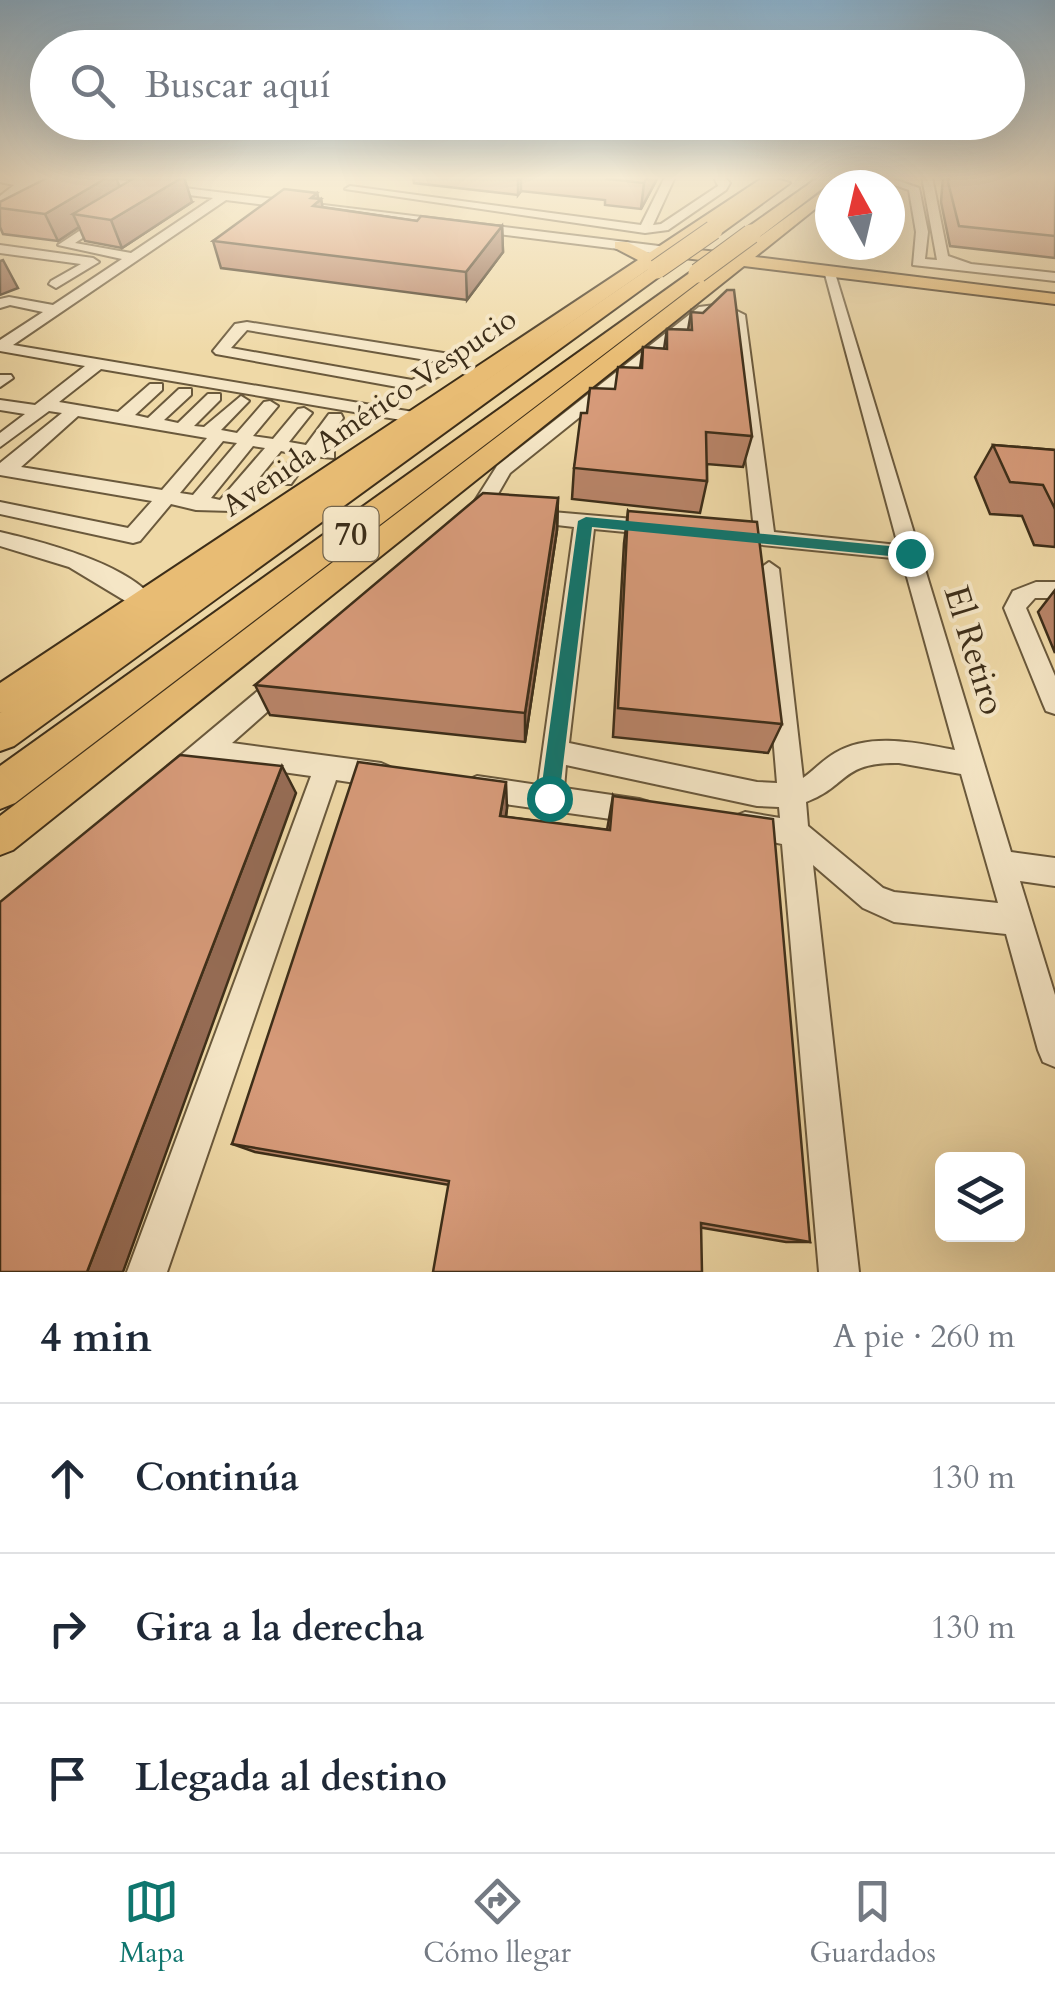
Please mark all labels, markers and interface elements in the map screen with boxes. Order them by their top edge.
search box [30,30,1025,140]
icon: search [65,58,120,113]
text: Buscar aquí [145,59,331,111]
north arrow [815,170,905,260]
street label: Avenida Américo Vespucio [214,298,524,526]
road number: 70 [324,507,378,561]
route end [888,531,934,577]
street label: El Retiro [932,580,1016,721]
route start [527,776,573,822]
map controls [935,1152,1025,1242]
button: layers [935,1152,1025,1242]
text: 4 min [40,1309,152,1366]
text: A pie · 260 m [833,1315,1015,1359]
icon: ahead [40,1451,95,1506]
text: Continúa [135,1452,299,1504]
text: 130 m [930,1456,1015,1500]
icon: right [40,1601,95,1656]
text: Gira a la derecha [135,1602,424,1654]
text: 130 m [930,1606,1015,1650]
icon: arrive [40,1751,95,1806]
text: Llegada al destino [135,1752,447,1804]
tab: Mapa [119,1874,185,1972]
tab: Cómo llegar [423,1874,571,1972]
tab: Guardados [810,1874,936,1972]

